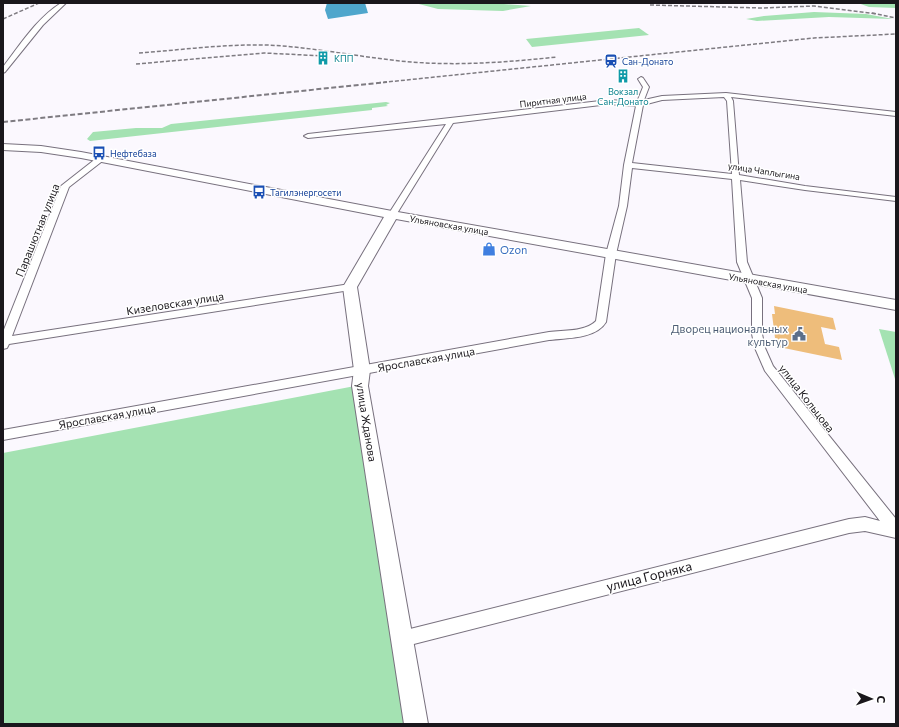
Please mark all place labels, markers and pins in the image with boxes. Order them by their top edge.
building icon: КПП [315,50,331,66]
place label: КПП [334,53,353,64]
station icon: Сан-Донато [603,53,619,69]
place label: Сан-Донато [622,56,673,67]
building icon: Вокзал Сан-Донато [615,68,631,84]
place label: Вокзал Сан-Донато [597,86,649,107]
bus stop icon: Нефтебаза [91,145,107,161]
place label: Нефтебаза [110,148,157,159]
bus stop icon: Тагилэнергосети [251,184,267,200]
place label: Тагилэнергосети [270,187,341,198]
shop icon: Ozon [481,241,497,257]
place label: Ozon [500,243,527,256]
place label: Дворец национальных культур [671,322,788,348]
public building icon: Дворец национальных культур [791,326,807,342]

